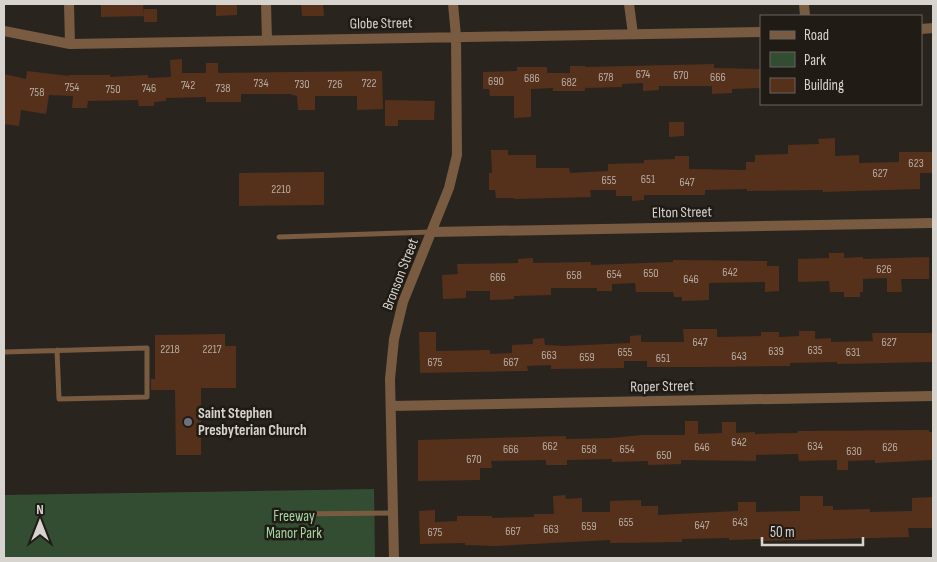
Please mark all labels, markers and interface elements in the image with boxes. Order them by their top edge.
street label: Globe Street [349,13,413,34]
legend [760,15,922,105]
text: Road [804,26,829,45]
text: Park [804,51,826,70]
house number: 674 [636,67,650,82]
house number: 670 [673,68,689,83]
house number: 678 [598,70,614,85]
house number: 666 [710,70,726,85]
house number: 686 [524,71,540,86]
house number: 690 [488,74,504,89]
house number: 682 [561,75,577,90]
house number: 734 [254,76,268,91]
house number: 722 [362,76,376,91]
text: Building [804,76,844,95]
house number: 730 [294,77,310,92]
house number: 726 [328,77,343,92]
house number: 742 [181,78,195,93]
house number: 754 [65,80,79,95]
house number: 746 [142,81,156,96]
house number: 738 [215,81,231,96]
house number: 750 [106,82,120,97]
house number: 758 [30,85,44,100]
house number: 623 [908,156,924,171]
house number: 627 [872,166,888,181]
house number: 651 [641,172,656,187]
house number: 655 [602,173,617,188]
house number: 647 [679,175,695,190]
house number: 2210 [271,182,291,197]
street label: Elton Street [652,202,713,223]
street label: Bronson Street [378,235,423,313]
house number: 626 [876,262,892,277]
house number: 642 [722,265,738,280]
house number: 650 [643,266,659,281]
house number: 654 [606,267,622,282]
house number: 658 [566,268,582,283]
house number: 666 [490,270,506,285]
house number: 646 [683,272,699,287]
house number: 647 [692,335,708,350]
house number: 627 [881,335,897,350]
house number: 2218 [160,342,180,357]
house number: 2217 [203,342,222,357]
house number: 635 [807,343,823,358]
house number: 639 [768,344,784,359]
house number: 655 [618,345,633,360]
house number: 631 [846,345,861,360]
house number: 663 [541,348,557,363]
house number: 643 [731,349,747,364]
house number: 659 [579,350,595,365]
house number: 651 [656,351,671,366]
house number: 675 [428,355,443,370]
house number: 667 [503,355,519,370]
street label: Roper Street [630,376,694,397]
place label: Saint Stephen Presbyterian Church [198,404,307,440]
marker: Saint Stephen Presbyterian Church [182,416,194,428]
house number: 642 [731,435,747,450]
house number: 662 [542,439,558,454]
house number: 634 [807,439,823,454]
house number: 646 [694,440,710,455]
house number: 626 [882,440,898,455]
house number: 666 [503,442,519,457]
house number: 658 [581,442,597,457]
house number: 654 [619,442,635,457]
house number: 630 [846,444,862,459]
house number: 650 [656,448,672,463]
house number: 670 [466,452,482,467]
north arrow [15,497,65,547]
text: N [36,501,44,518]
park label: Freeway Manor Park [266,507,322,543]
scale bar [762,514,863,546]
house number: 655 [619,515,634,530]
house number: 643 [732,515,748,530]
house number: 647 [694,518,710,533]
house number: 659 [581,519,597,534]
house number: 663 [543,522,559,537]
text: 50 m [770,523,795,542]
house number: 667 [505,524,521,539]
house number: 675 [428,525,443,540]

